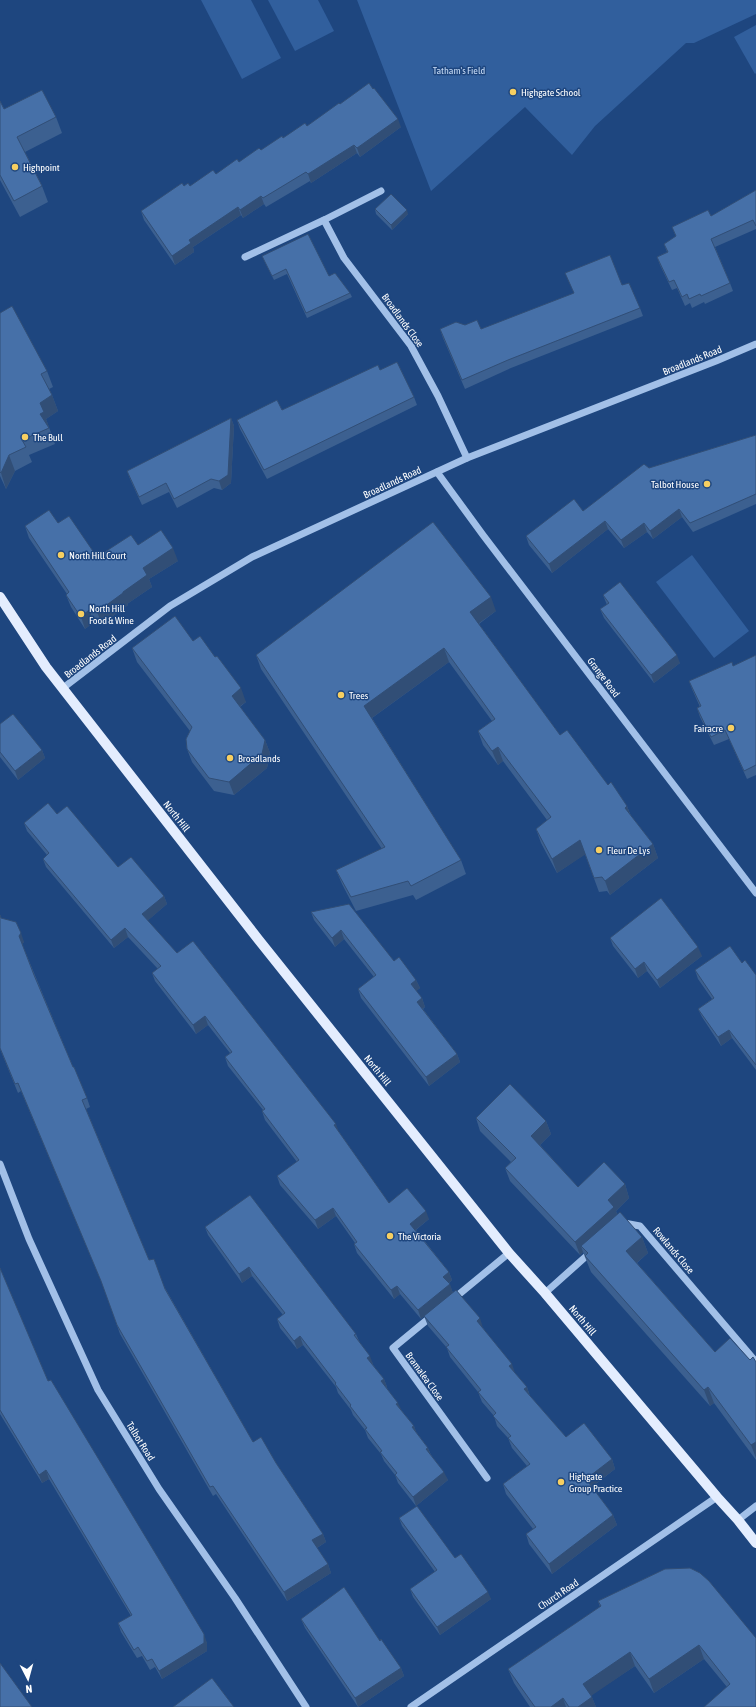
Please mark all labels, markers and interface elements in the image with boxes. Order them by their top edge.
park label: Tatham's Field [433,65,485,76]
marker: Highgate School [508,87,518,97]
place label: Highgate School [521,87,581,98]
marker: Highpoint [10,162,20,172]
place label: Highpoint [23,162,60,173]
street label: Broadlands Close [380,291,426,350]
street label: Broadlands Road [661,344,724,377]
marker: The Bull [20,432,30,442]
place label: The Bull [33,432,63,443]
street label: Broadlands Road [361,464,423,501]
place label: Talbot House [651,479,699,490]
marker: Talbot House [702,479,712,489]
marker: North Hill Court [56,550,66,560]
place label: North Hill Court [69,550,126,561]
place label: North Hill Food & Wine [89,603,134,626]
marker: North Hill Food & Wine [76,609,86,619]
street label: Broadlands Road [62,633,119,680]
street label: Grange Road [585,655,622,699]
marker: Trees [336,690,346,700]
place label: Trees [349,690,369,701]
place label: Fairacre [694,723,723,734]
marker: Fairacre [726,723,736,733]
marker: Broadlands [225,753,235,763]
place label: Broadlands [238,753,281,764]
street label: North Hill [161,799,192,834]
marker: Fleur De Lys [594,845,604,855]
place label: Fleur De Lys [607,845,650,856]
street label: North Hill [362,1053,393,1088]
street label: Rowlands Close [651,1225,697,1276]
marker: The Victoria [385,1231,395,1241]
place label: The Victoria [398,1231,442,1242]
street label: North Hill [567,1303,599,1338]
street label: Bramalea Close [403,1350,446,1403]
street label: Talbot Road [124,1420,157,1463]
place label: Highgate Group Practice [569,1471,623,1494]
marker: Highgate Group Practice [556,1477,566,1487]
street label: Church Road [536,1577,581,1612]
north arrow [8,1659,48,1699]
text: N [25,1683,33,1695]

